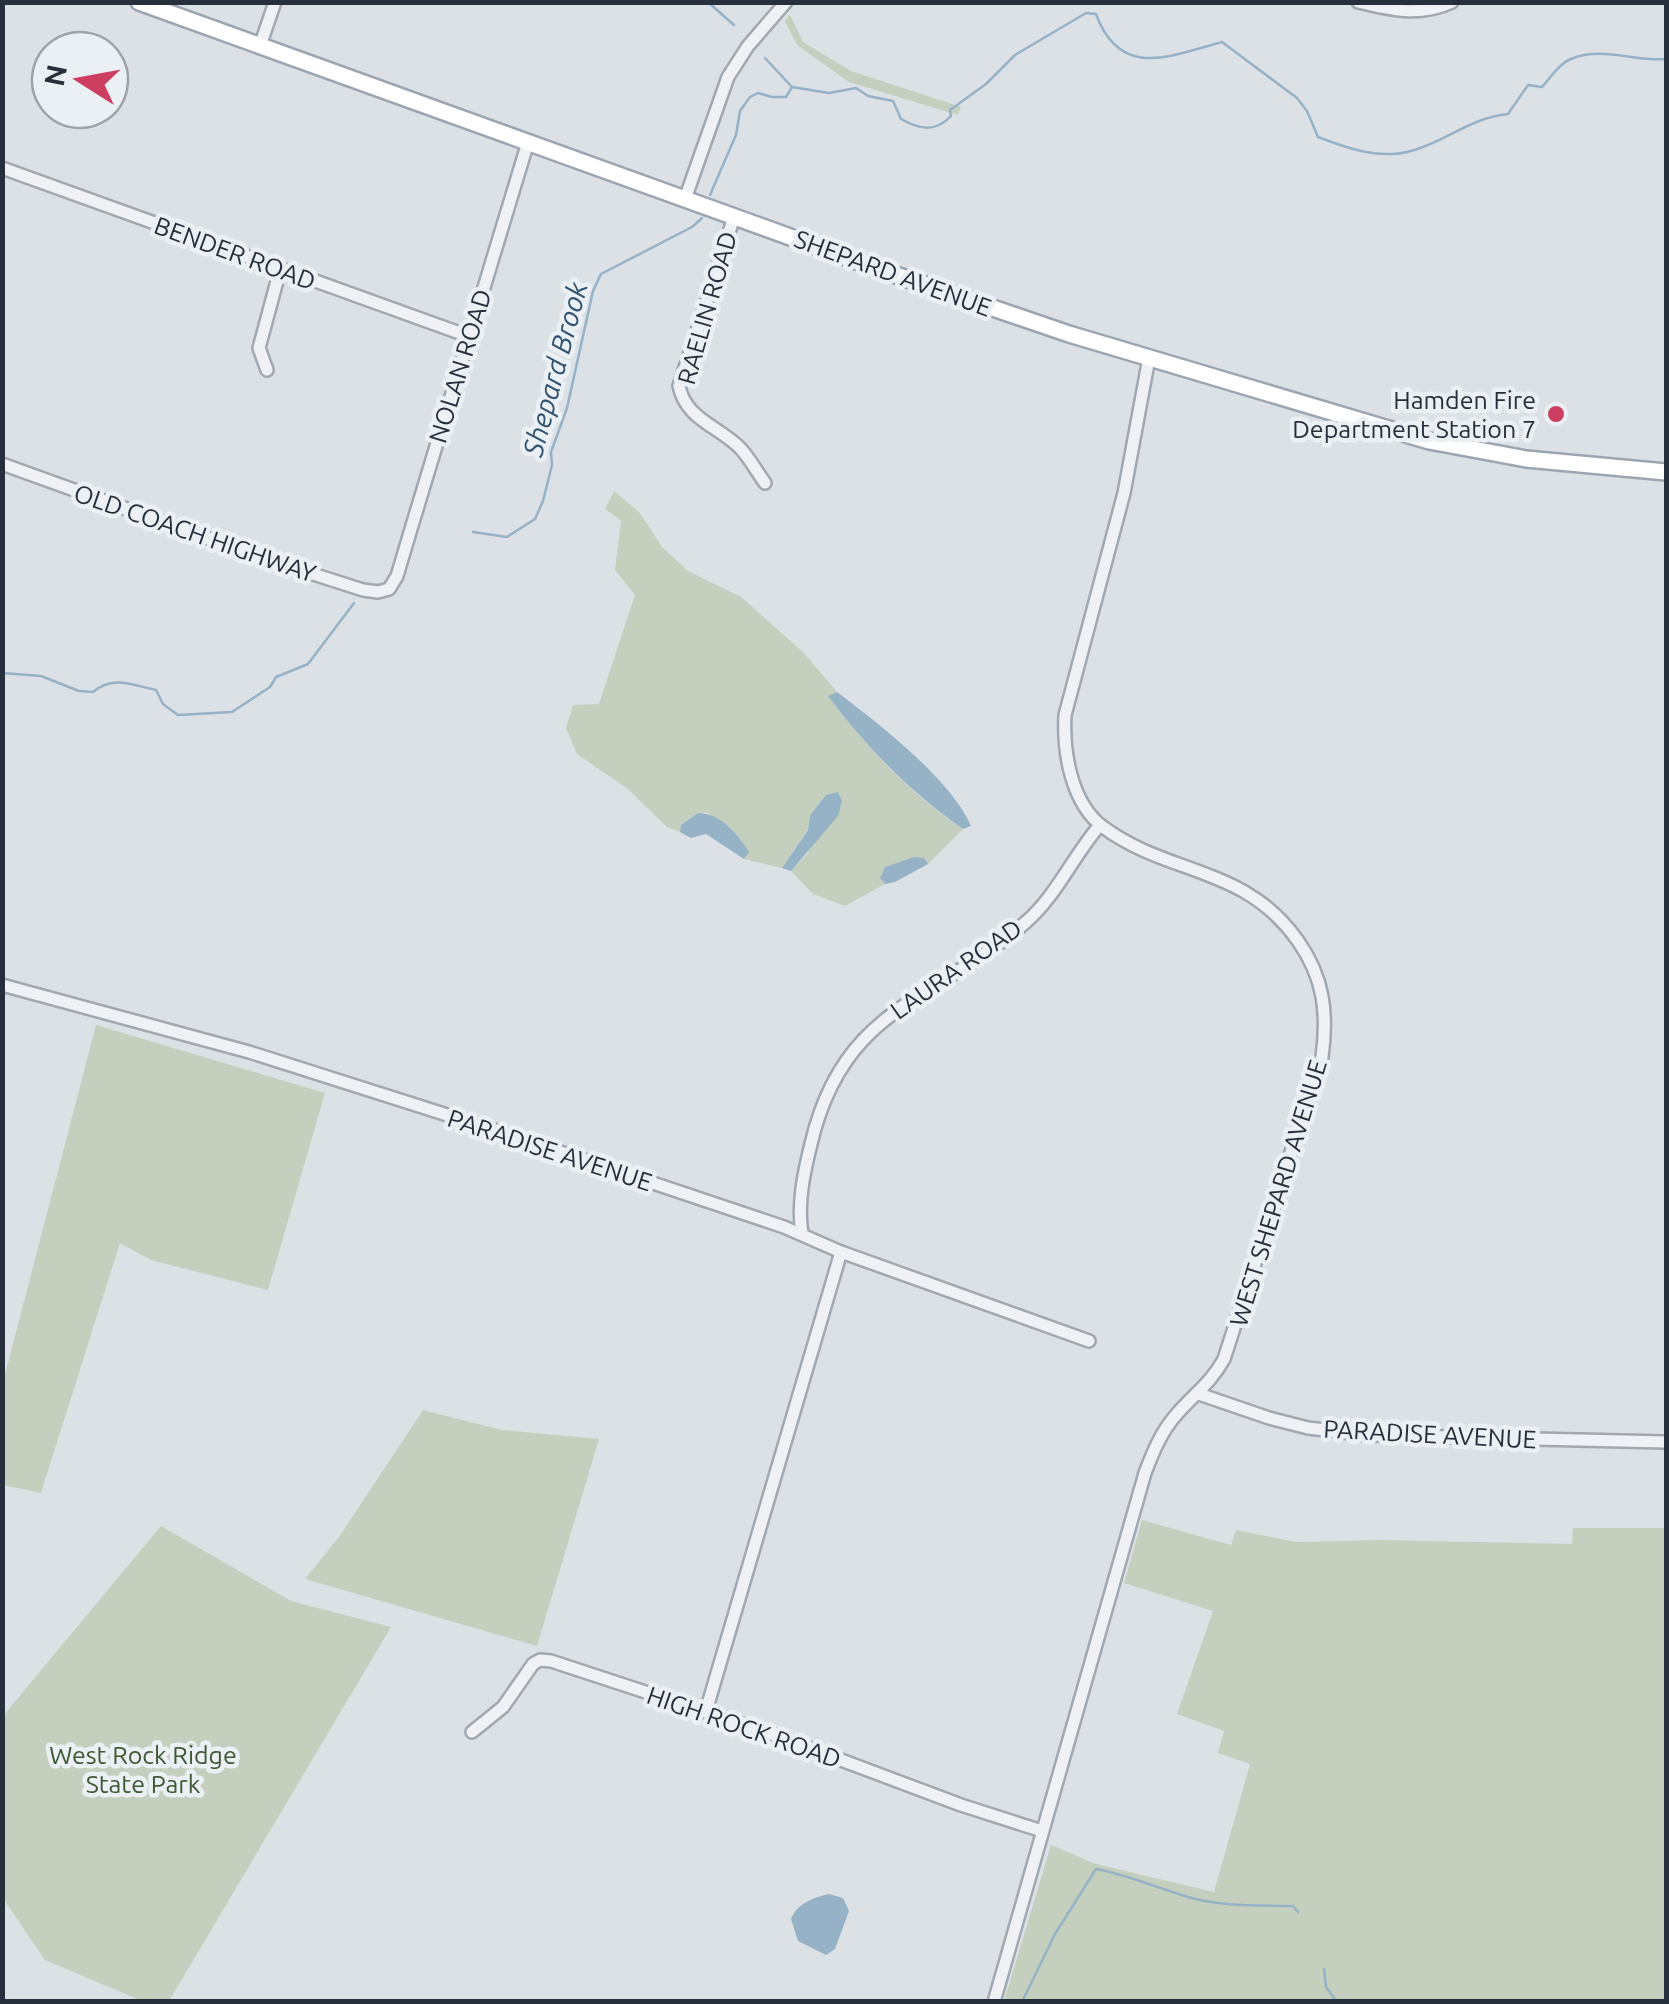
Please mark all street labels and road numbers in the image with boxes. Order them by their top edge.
street label: BENDER ROAD [151,211,319,295]
street label: SHEPARD AVENUE [791,224,995,322]
street label: RAELIN ROAD [672,228,742,388]
street label: NOLAN ROAD [423,286,497,446]
street label: OLD COACH HIGHWAY [70,478,320,588]
street label: LAURA ROAD [885,913,1027,1025]
street label: WEST SHEPARD AVENUE [1224,1056,1332,1330]
street label: PARADISE AVENUE [444,1104,656,1196]
street label: PARADISE AVENUE [1323,1414,1537,1454]
street label: HIGH ROCK ROAD [643,1681,845,1773]

